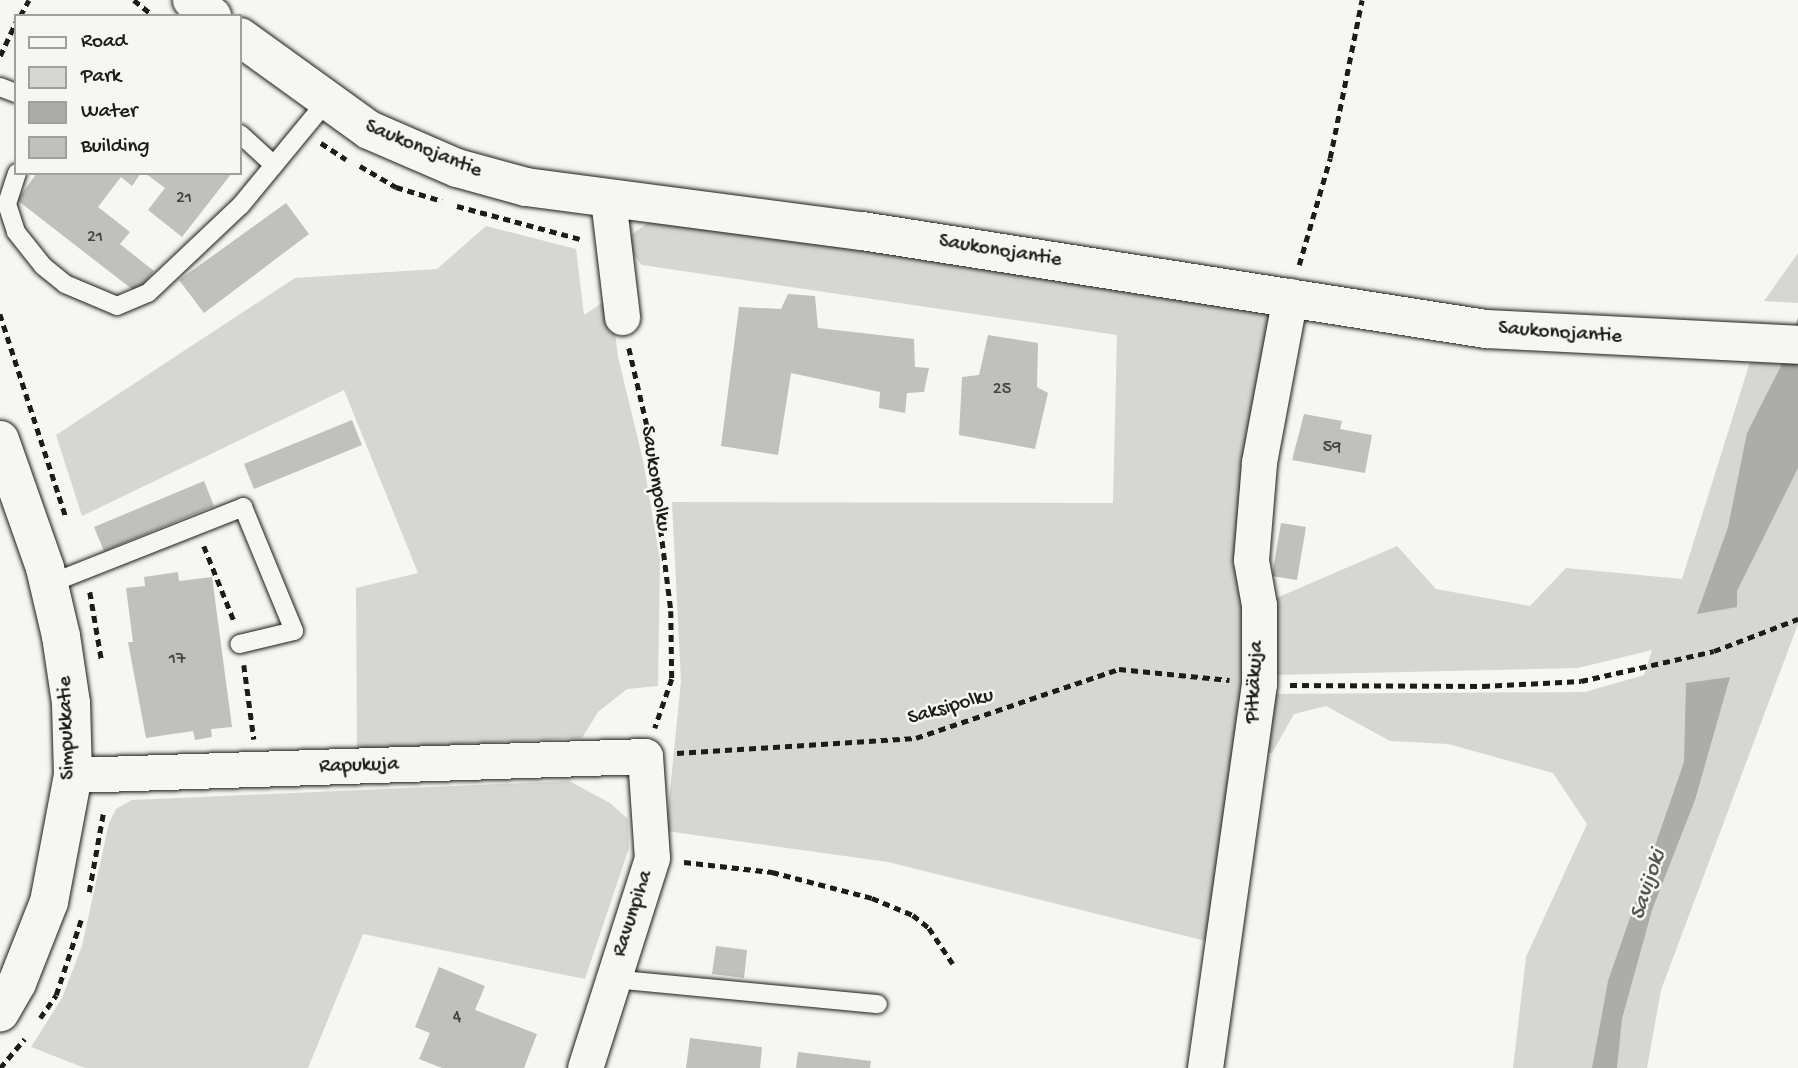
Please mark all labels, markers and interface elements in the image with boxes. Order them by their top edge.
legend [14,14,242,175]
text: Road [81,30,127,55]
text: Park [81,65,121,90]
text: Water [81,100,137,125]
street label: Saukonojantie [361,115,485,185]
text: Building [81,135,150,160]
house number: 21 [176,188,192,210]
house number: 21 [87,227,103,249]
street label: Saukonojantie [937,230,1063,274]
street label: Saukonojantie [1497,317,1623,351]
house number: 25 [993,379,1011,401]
street label: Saukonpolku [633,424,675,534]
house number: 59 [1323,437,1341,459]
street label: Pitkäkuja [1241,640,1271,724]
house number: 17 [169,649,185,671]
street label: Simpukkatie [54,676,82,780]
street label: Saksipolku [905,684,997,732]
street label: Rapukuja [319,753,399,781]
water label: Savijoki [1625,846,1673,924]
street label: Ravunpiha [608,868,660,960]
house number: 4 [453,1007,461,1029]

